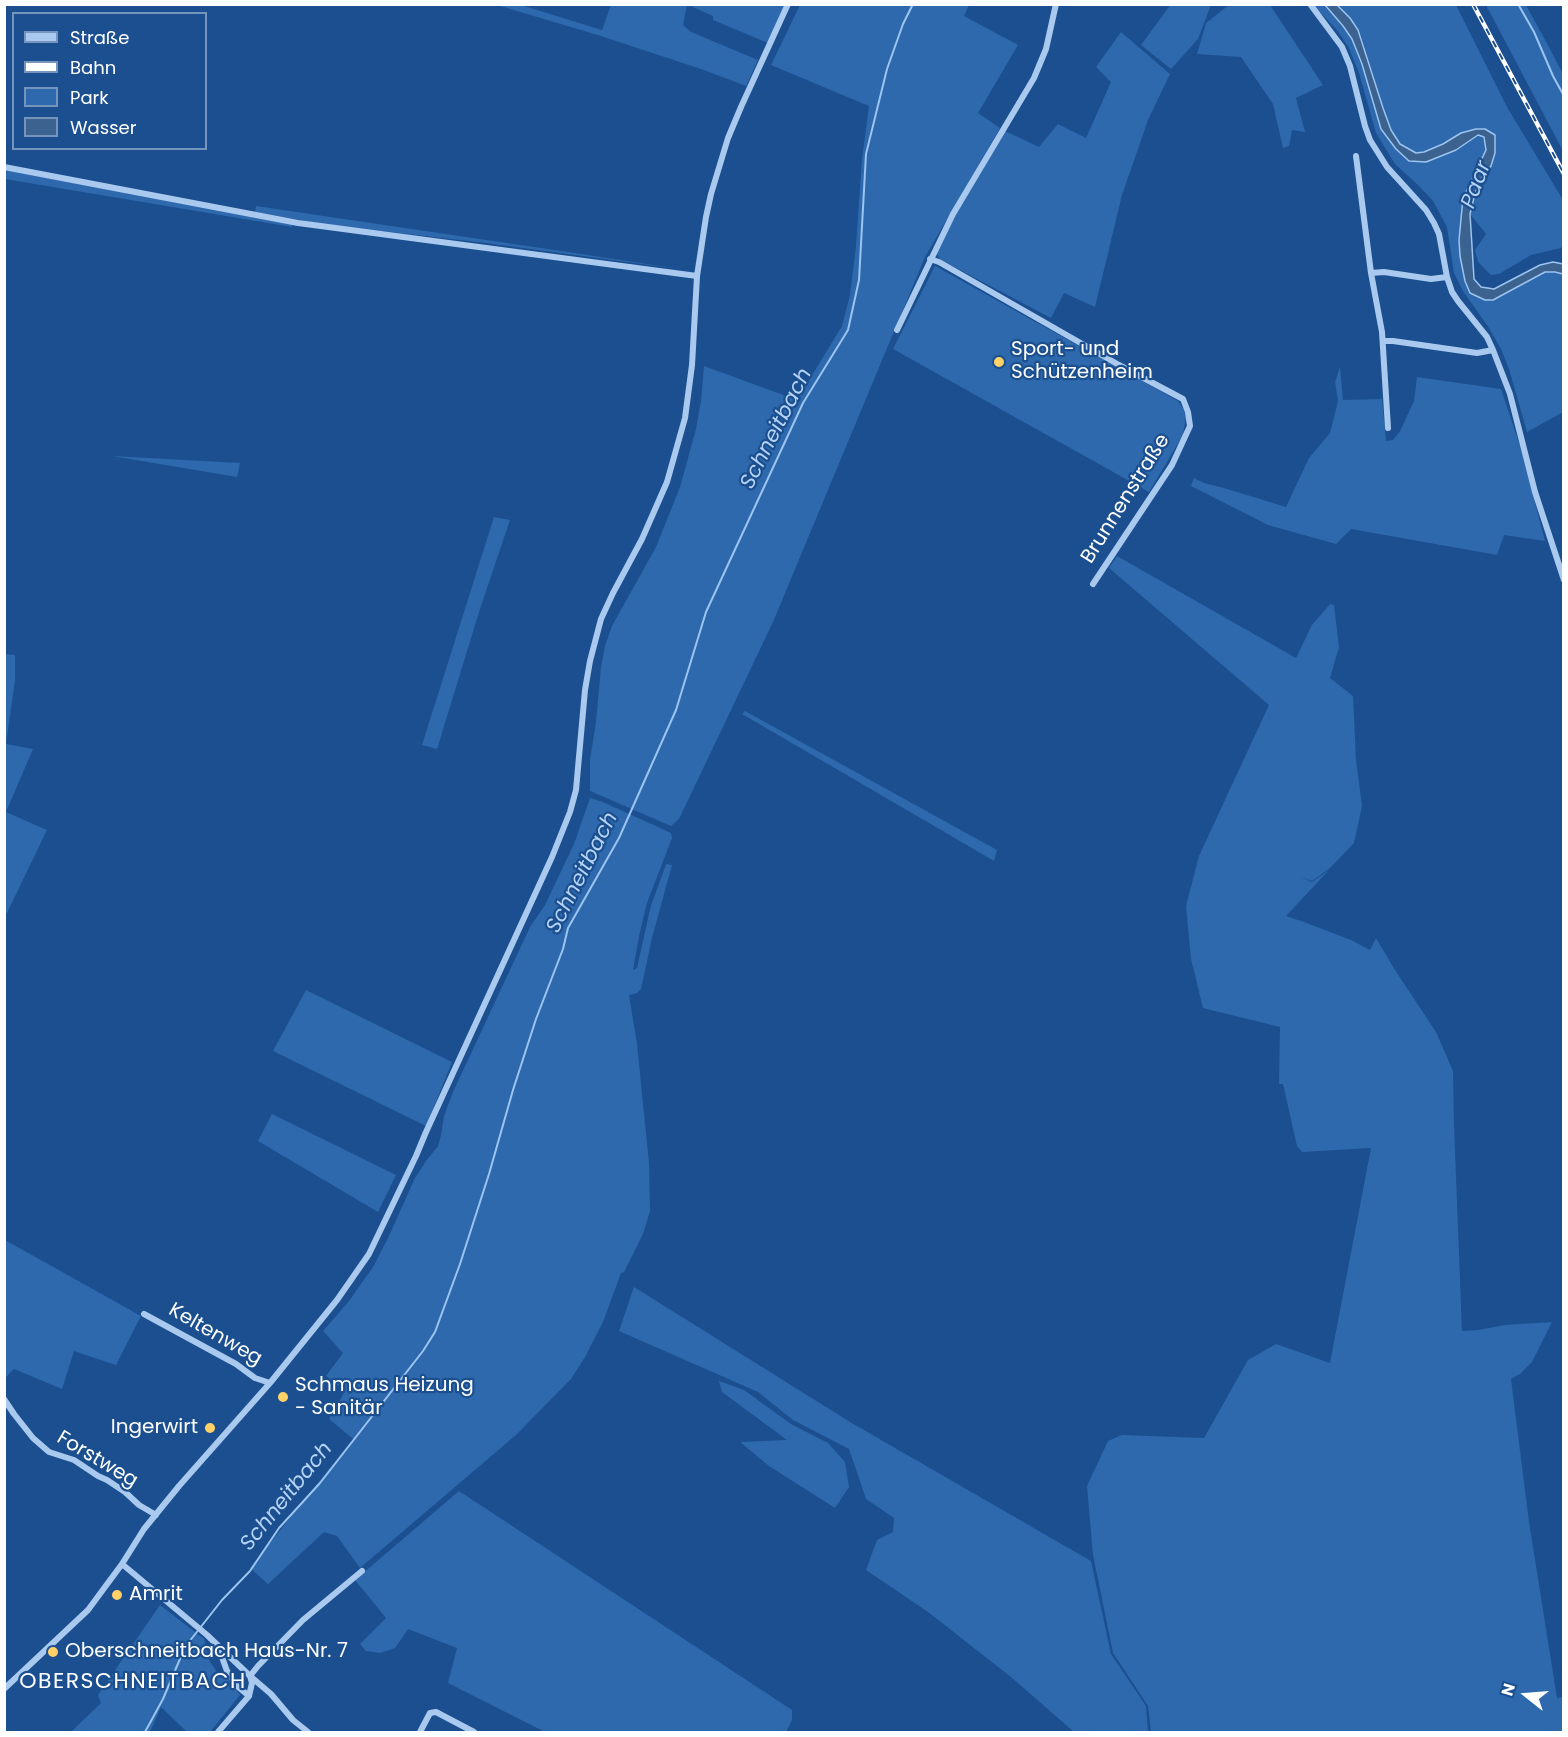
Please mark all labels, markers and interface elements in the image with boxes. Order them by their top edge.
legend [12,12,207,150]
text: Straße [70,25,129,50]
text: Bahn [70,55,116,80]
text: Park [70,85,109,110]
text: Wasser [70,115,136,140]
water label: Paar [1457,158,1497,212]
place label: Sport- und Schützenheim [1011,338,1153,385]
marker: Sport- und Schützenheim [992,355,1006,369]
water label: Schneitbach [736,364,818,494]
street label: Brunnenstraße [1077,430,1175,568]
water label: Schneitbach [542,808,624,938]
street label: Keltenweg [164,1299,266,1371]
place label: Schmaus Heizung - Sanitär [295,1374,474,1421]
marker: Schmaus Heizung - Sanitär [276,1390,290,1404]
place label: Ingerwirt [111,1416,198,1440]
marker: Ingerwirt [203,1421,217,1435]
street label: Forstweg [52,1426,142,1494]
water label: Schneitbach [236,1438,338,1556]
place label: Amrit [129,1583,183,1607]
marker: Amrit [110,1588,124,1602]
place label: Oberschneitbach Haus-Nr. 7 [65,1640,348,1664]
marker: Oberschneitbach Haus-Nr. 7 [46,1645,60,1659]
north arrow [1496,1665,1556,1725]
district label: OBERSCHNEITBACH [19,1669,247,1695]
text: N [1496,1680,1521,1699]

